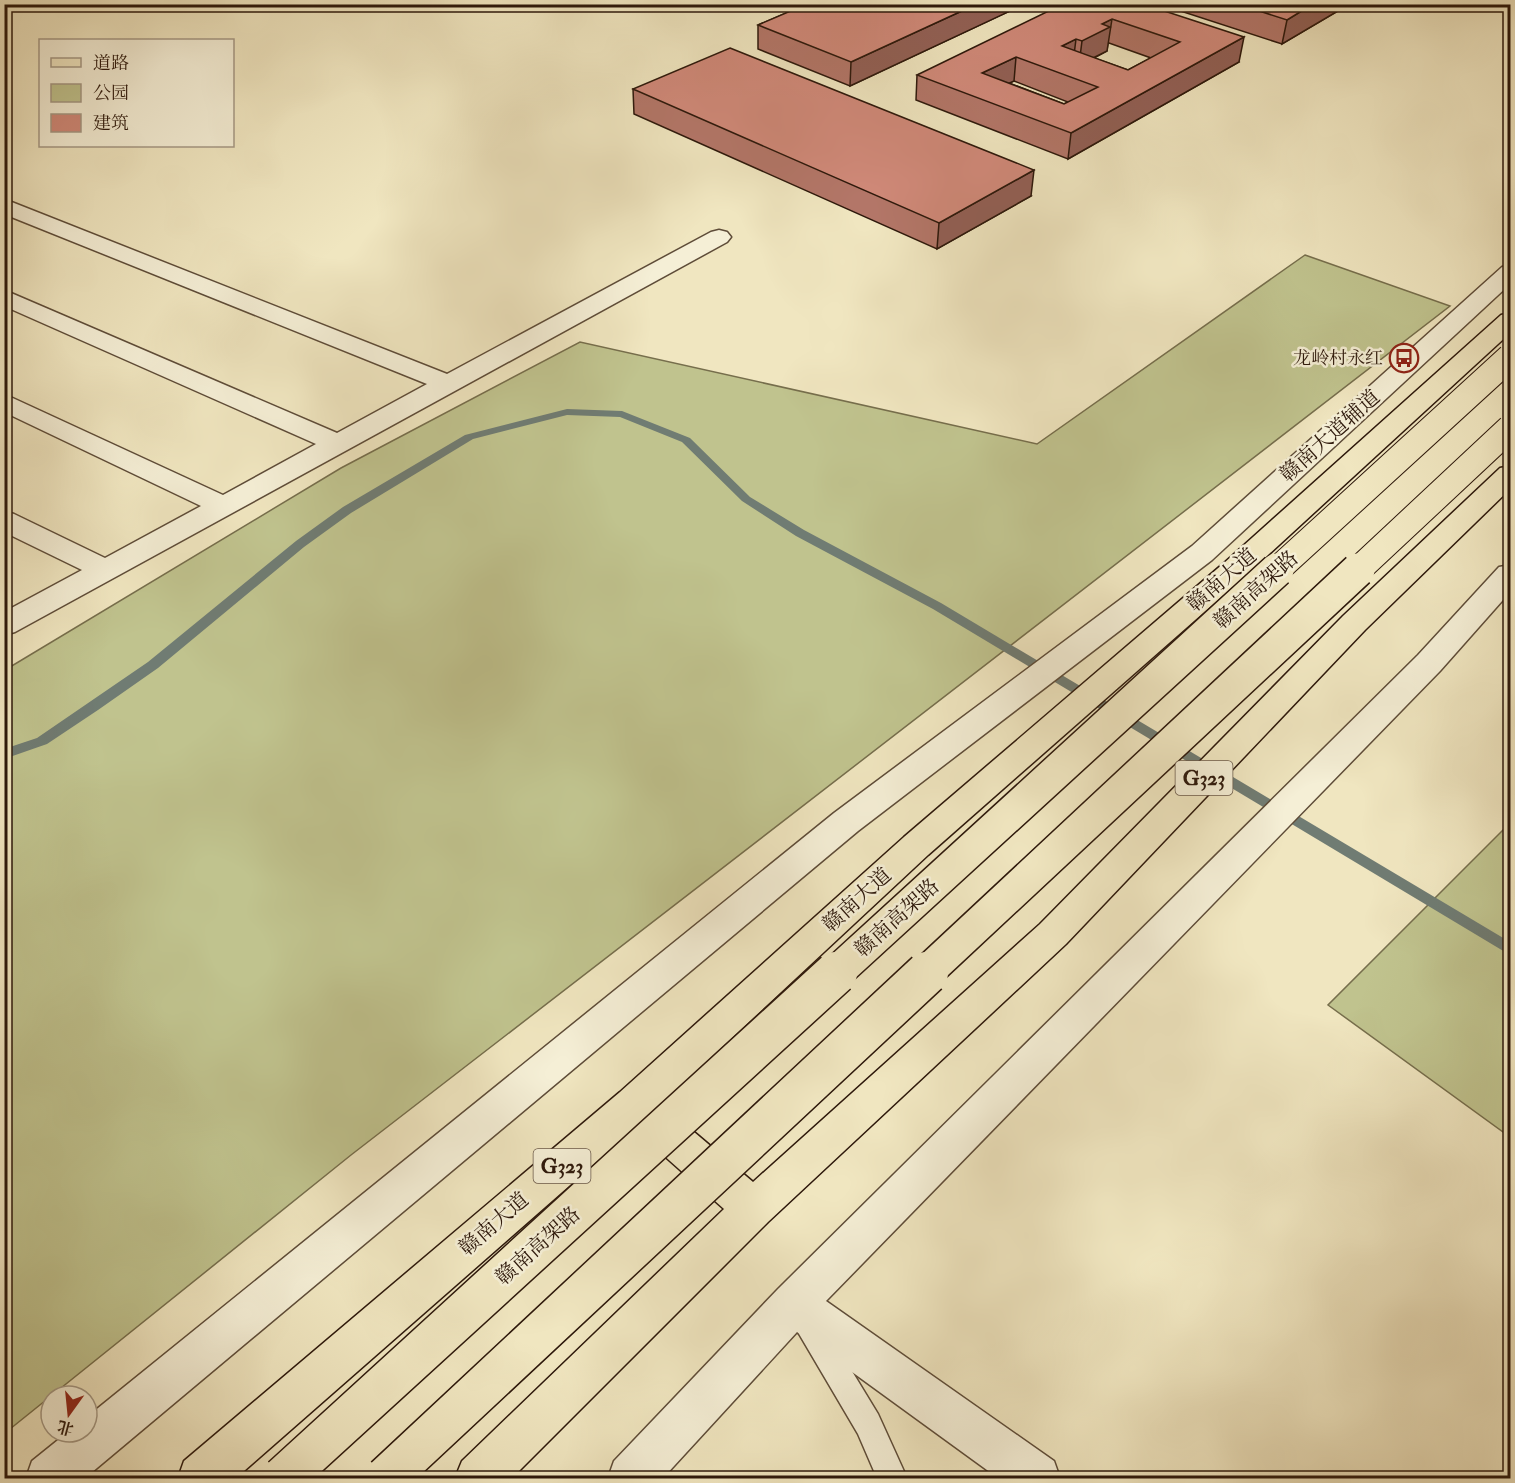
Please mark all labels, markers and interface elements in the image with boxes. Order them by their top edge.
legend [39,39,234,147]
text: 道路 [93,52,129,75]
text: 公园 [93,82,129,105]
text: 建筑 [93,112,129,135]
bus stop icon: 龙岭村永红 [1388,342,1420,374]
place label: 龙岭村永红 [1293,347,1383,370]
street label: 赣南大道辅道 [1274,384,1386,488]
street label: 赣南大道 [1181,542,1263,618]
street label: 赣南高架路 [1208,545,1304,635]
road number: G323 [1176,761,1232,795]
street label: 赣南大道 [817,862,897,938]
street label: 赣南高架路 [849,873,945,963]
road number: G323 [534,1149,590,1183]
street label: 赣南大道 [453,1186,535,1262]
street label: 赣南高架路 [490,1201,586,1291]
north arrow [39,1384,99,1444]
text: 北 [55,1416,76,1439]

